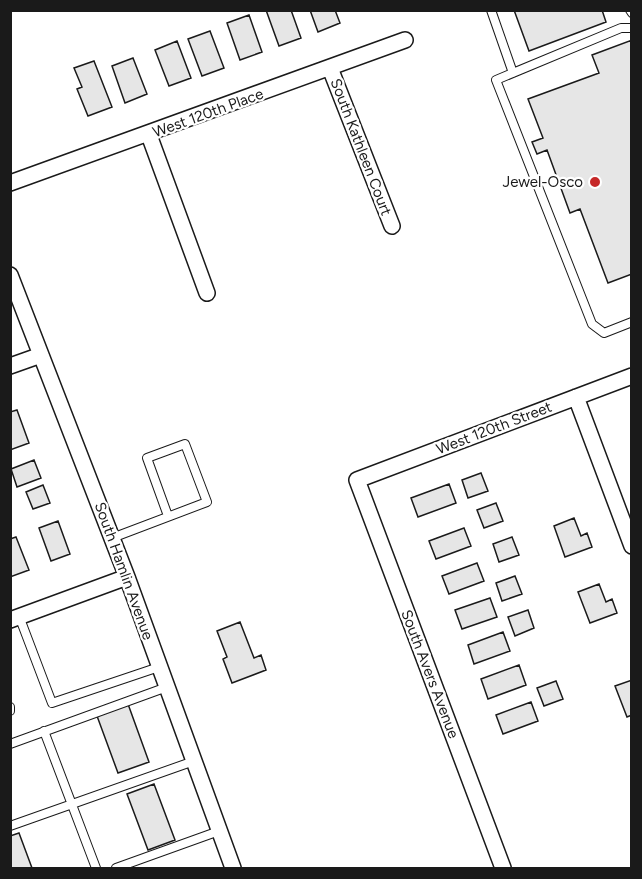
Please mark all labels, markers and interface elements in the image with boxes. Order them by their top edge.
street label: South Kathleen Court [327,76,396,218]
street label: West 120th Place [150,85,266,141]
place label: Jewel-Osco [503,173,583,191]
marker: Jewel-Osco [588,175,602,189]
street label: West 120th Street [434,398,555,458]
street label: South Hamlin Avenue [91,500,157,642]
street label: South Avers Avenue [397,607,463,741]

